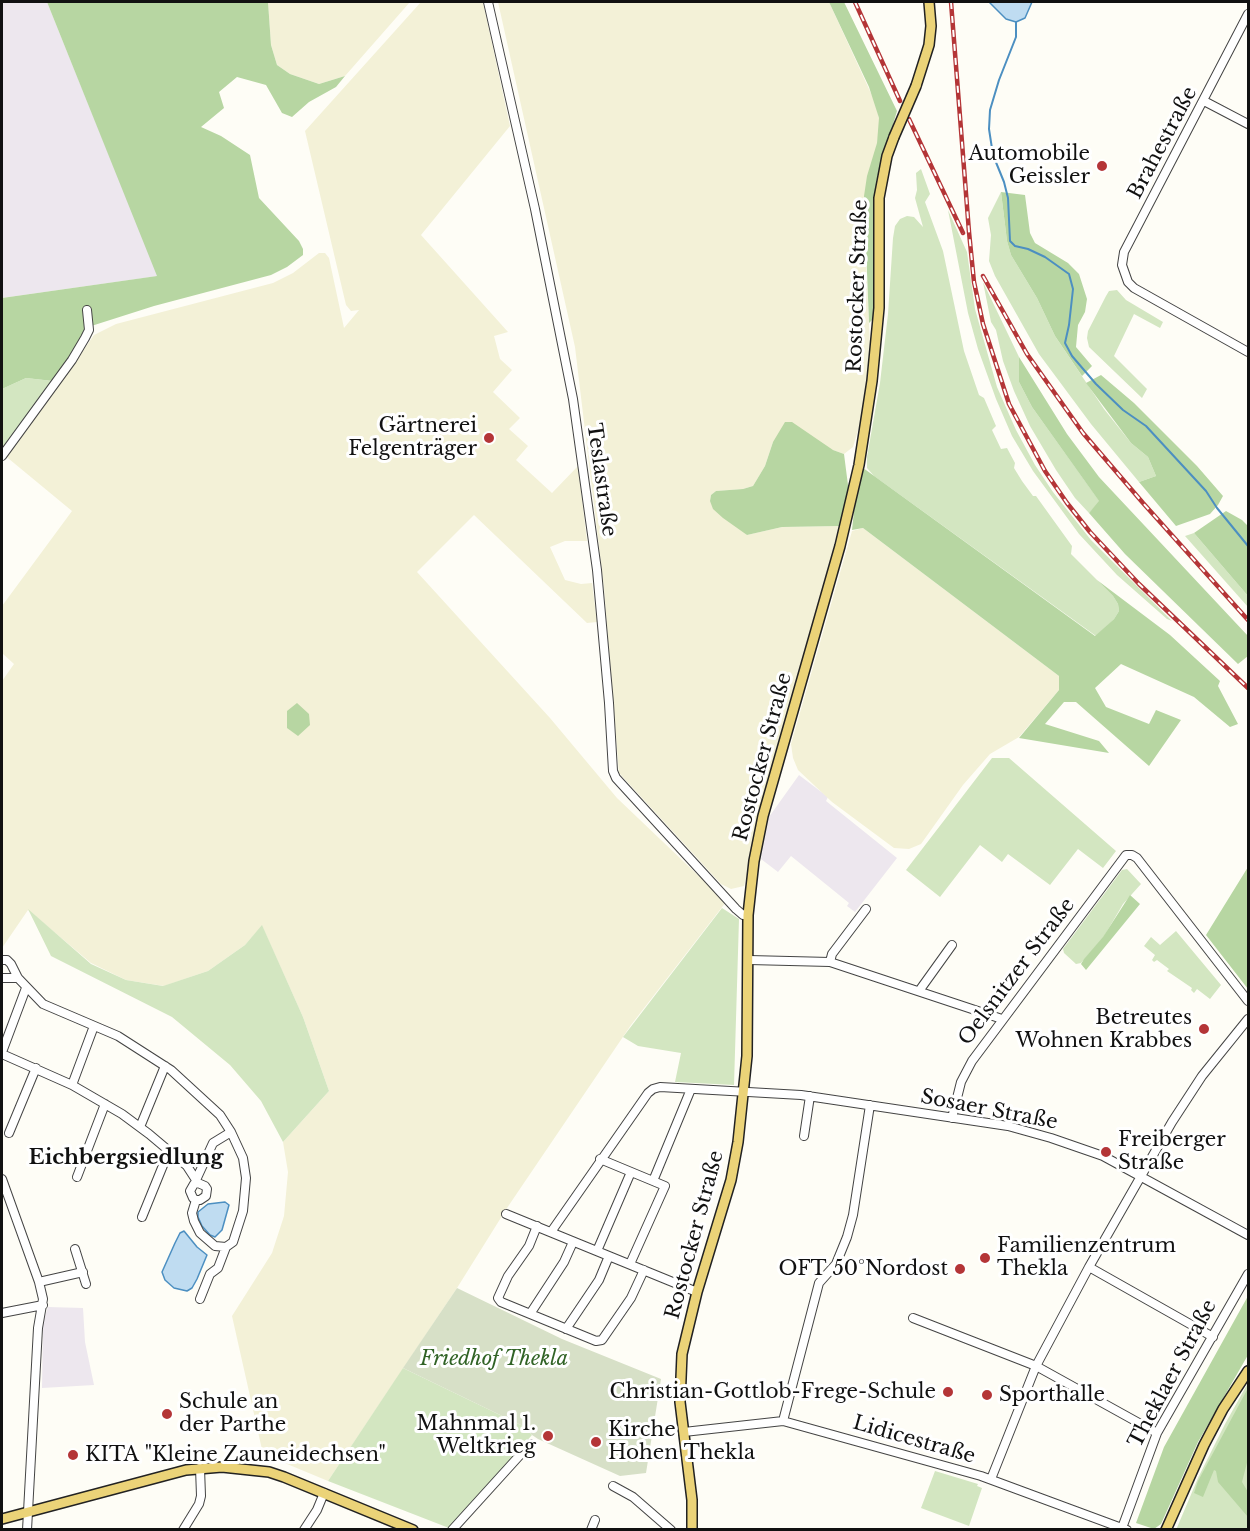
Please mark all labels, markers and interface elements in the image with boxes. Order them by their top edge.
street label: Brahestraße [1123,83,1203,203]
place label: Automobile Geissler [968,142,1090,189]
marker: Automobile Geissler [1095,159,1109,173]
street label: Rostocker Straße [843,199,873,373]
place label: Gärtnerei Felgenträger [348,414,477,461]
street label: Teslastraße [581,422,621,538]
marker: Gärtnerei Felgenträger [482,431,496,445]
street label: Rostocker Straße [729,670,797,844]
street label: Oelsnitzer Straße [954,894,1080,1050]
place label: Betreutes Wohnen Krabbes [1016,1006,1192,1053]
marker: Betreutes Wohnen Krabbes [1197,1022,1211,1036]
street label: Sosaer Straße [918,1085,1060,1135]
place label: Freiberger Straße [1118,1128,1226,1175]
district label: Eichbergsiedlung [29,1145,223,1171]
marker: Freiberger Straße [1099,1145,1113,1159]
street label: Rostocker Straße [661,1148,729,1322]
place label: Familienzentrum Thekla [997,1234,1176,1281]
marker: Familienzentrum Thekla [978,1251,992,1265]
place label: OFT 50°Nordost [779,1257,948,1281]
marker: OFT 50°Nordost [953,1262,967,1276]
street label: Theklaer Straße [1124,1296,1222,1452]
park label: Friedhof Thekla [420,1347,568,1371]
place label: Christian-Gottlob-Frege-Schule [610,1380,936,1404]
place label: Sporthalle [999,1383,1105,1407]
marker: Christian-Gottlob-Frege-Schule [941,1385,955,1399]
marker: Sporthalle [980,1388,994,1402]
place label: Schule an der Parthe [179,1390,286,1437]
marker: Schule an der Parthe [160,1407,174,1421]
street label: Lidicestraße [850,1411,978,1469]
place label: Mahnmal 1. Weltkrieg [417,1412,536,1459]
place label: Kirche Hohen Thekla [608,1418,755,1465]
marker: Mahnmal 1. Weltkrieg [541,1429,555,1443]
marker: Kirche Hohen Thekla [589,1435,603,1449]
place label: KITA "Kleine Zauneidechsen" [85,1443,386,1467]
marker: KITA "Kleine Zauneidechsen" [66,1448,80,1462]

